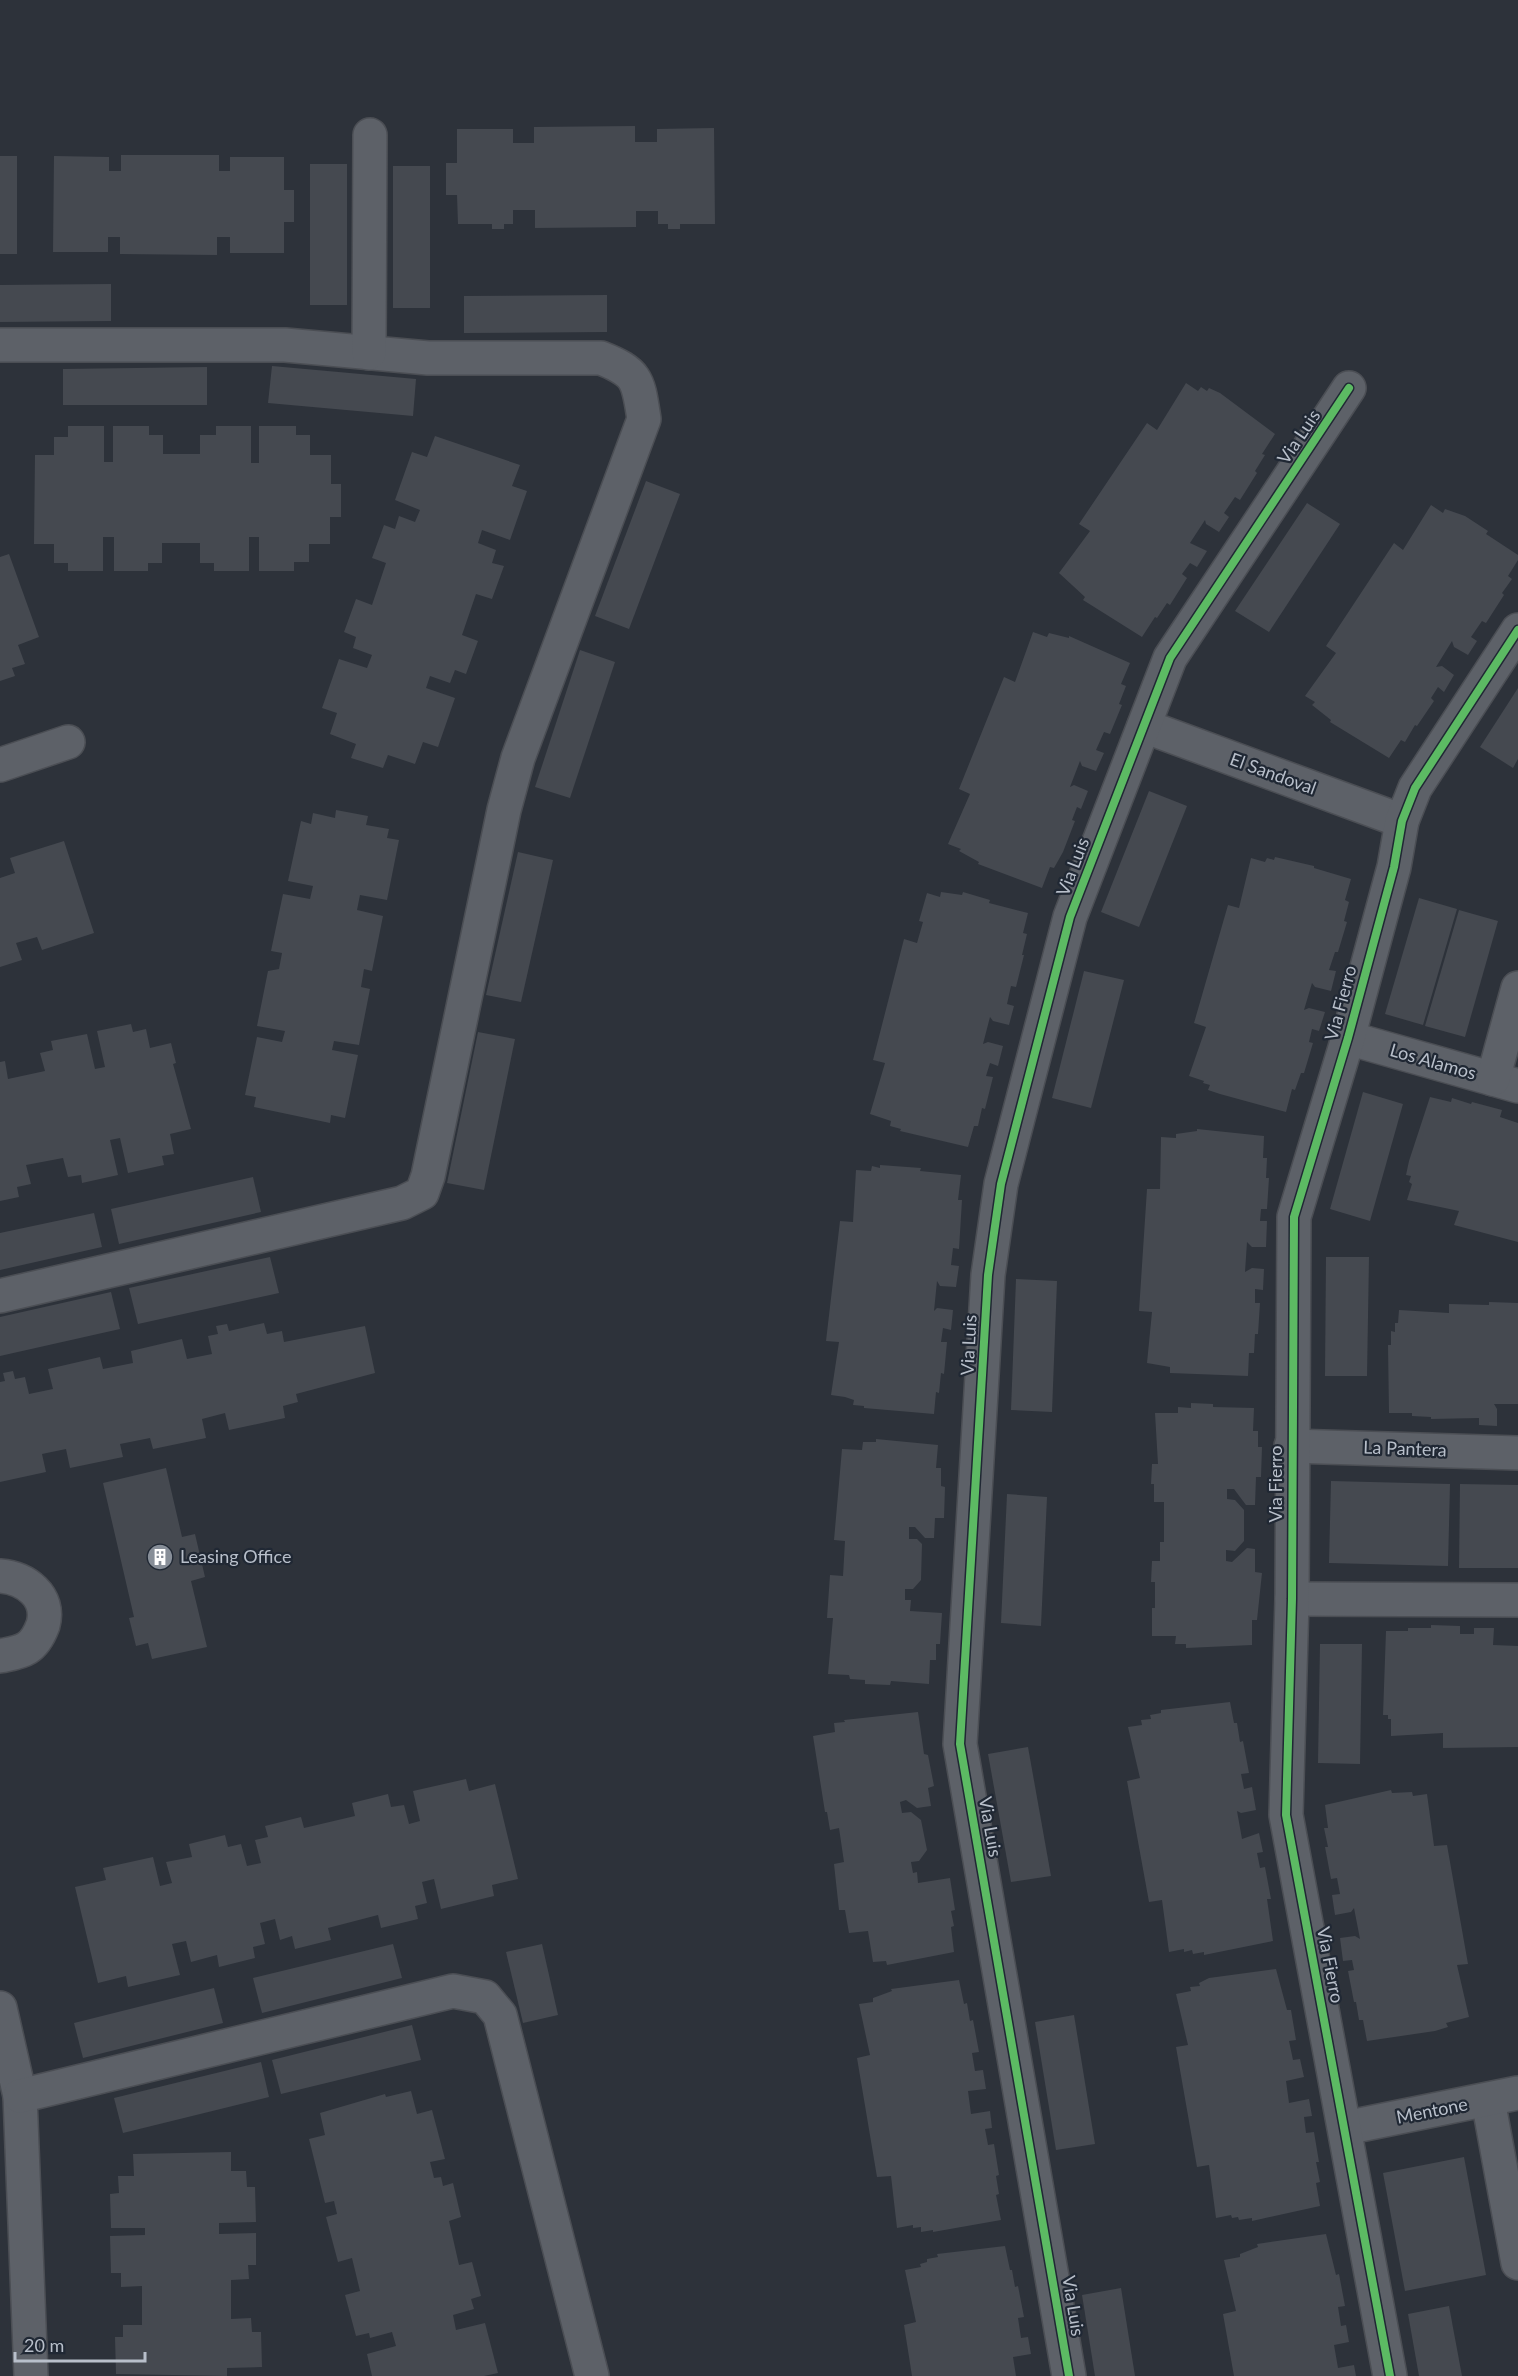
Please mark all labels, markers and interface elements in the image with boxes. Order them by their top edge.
street label: Via Luis [1272,405,1324,468]
street label: El Sandoval [1227,747,1319,799]
street label: Via Luis [1051,834,1093,899]
street label: Via Fierro [1319,963,1361,1043]
street label: Los Alamos [1388,1038,1479,1084]
street label: Via Luis [955,1314,981,1376]
street label: La Pantera [1363,1436,1447,1460]
street label: Via Fierro [1264,1446,1286,1522]
building icon: Leasing Office [145,1542,175,1572]
place label: Leasing Office [180,1545,291,1567]
street label: Via Luis [975,1795,1007,1859]
street label: Via Fierro [1313,1925,1349,2005]
street label: Mentone [1394,2092,1469,2128]
street label: Via Luis [1058,2274,1090,2338]
scale bar [15,2325,146,2363]
text: 20 m [24,2334,64,2356]

